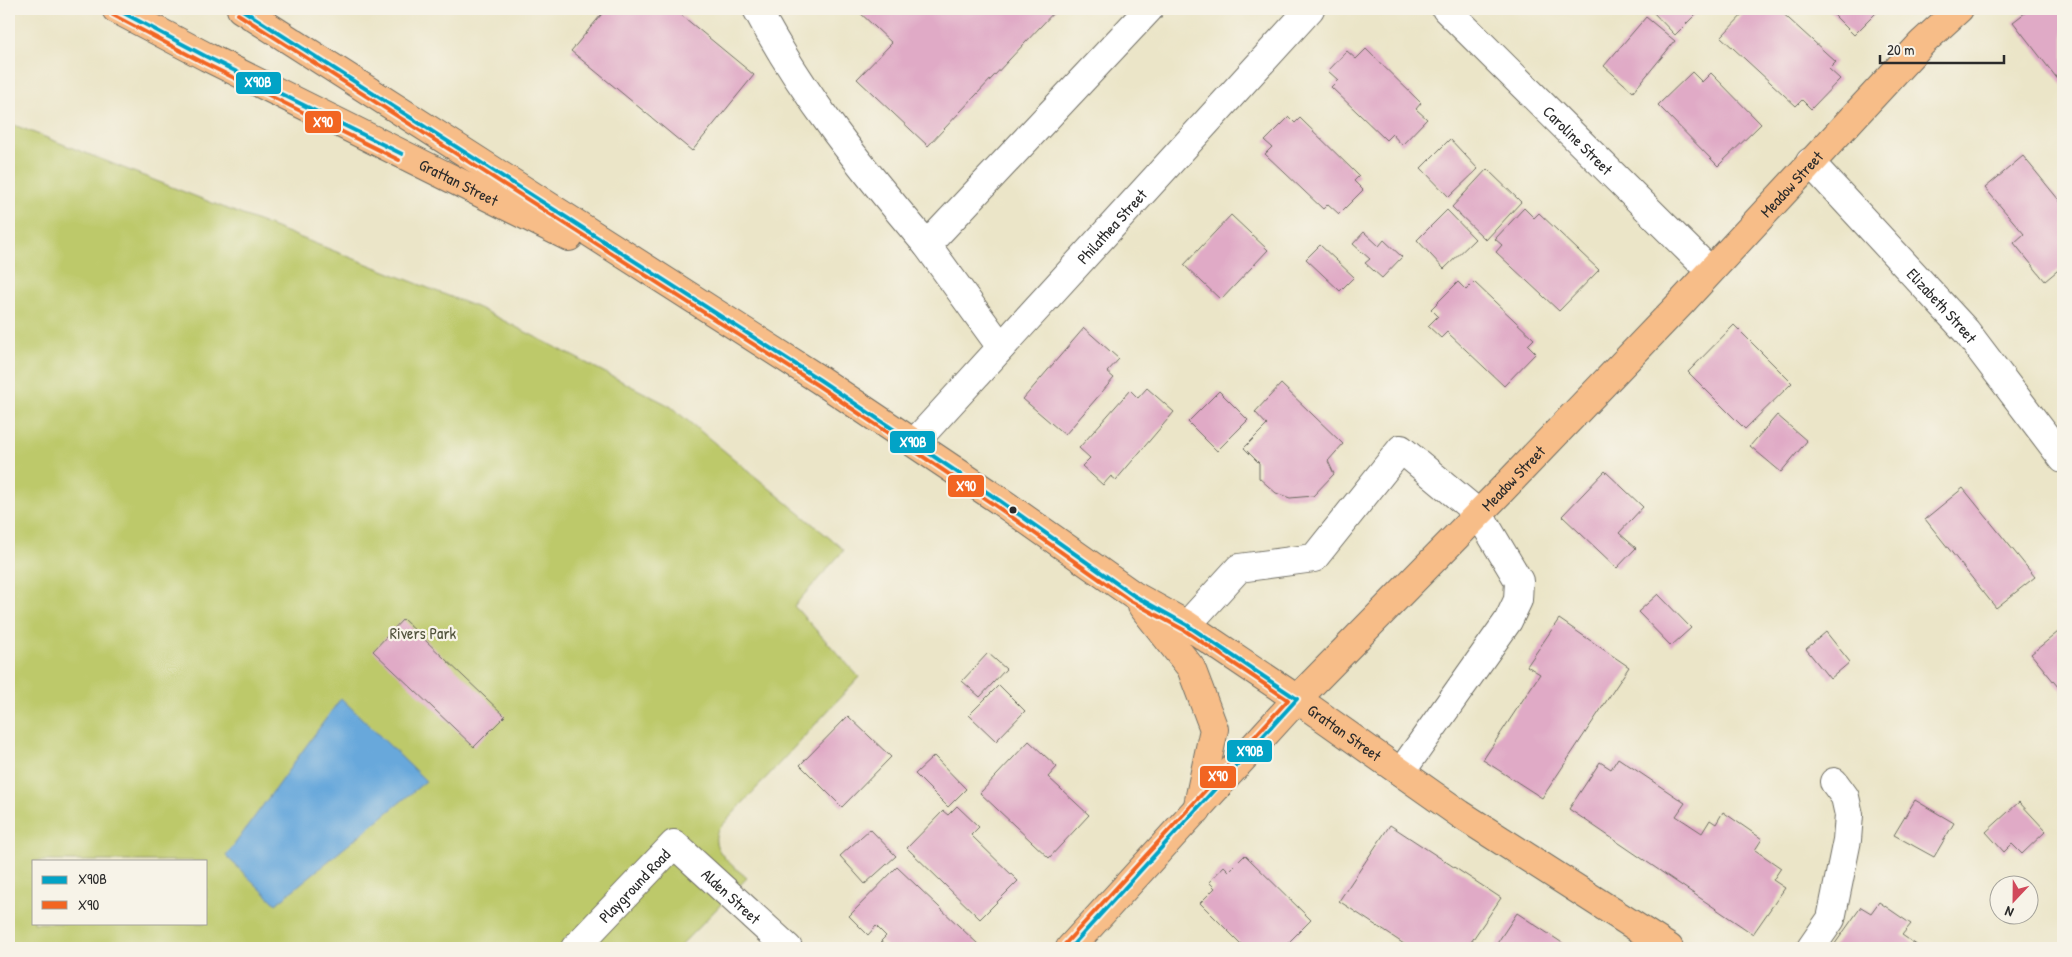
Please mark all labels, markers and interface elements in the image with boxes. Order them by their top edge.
scale bar [1880,32,2003,64]
text: 20 m [1887,39,1914,60]
line badge: X90B [235,71,282,95]
text: X90B [245,72,271,91]
street label: Caroline Street [1538,100,1618,180]
line badge: X90 [304,110,342,134]
text: X90 [313,112,334,131]
street label: Meadow Street [1755,146,1828,222]
street label: Grattan Street [415,153,502,211]
street label: Philathea Street [1072,184,1152,269]
street label: Elizabeth Street [1902,263,1982,348]
line badge: X90B [889,430,936,454]
text: X90B [900,432,926,451]
street label: Meadow Street [1476,440,1550,516]
line badge: X90 [947,474,985,498]
text: X90 [956,476,977,495]
unlabelled marker [1008,505,1018,515]
park label: Rivers Park [390,622,457,644]
street label: Grattan Street [1303,699,1386,767]
line badge: X90B [1226,739,1273,763]
text: X90B [1237,741,1263,760]
line badge: X90 [1199,765,1237,789]
text: X90 [1208,766,1229,785]
street label: Playground Road [594,844,675,928]
legend [32,860,208,924]
street label: Alden Street [697,863,766,929]
text: X90B [78,868,107,889]
north arrow [1990,874,2040,924]
text: X90 [78,894,100,915]
text: N [2001,902,2016,923]

